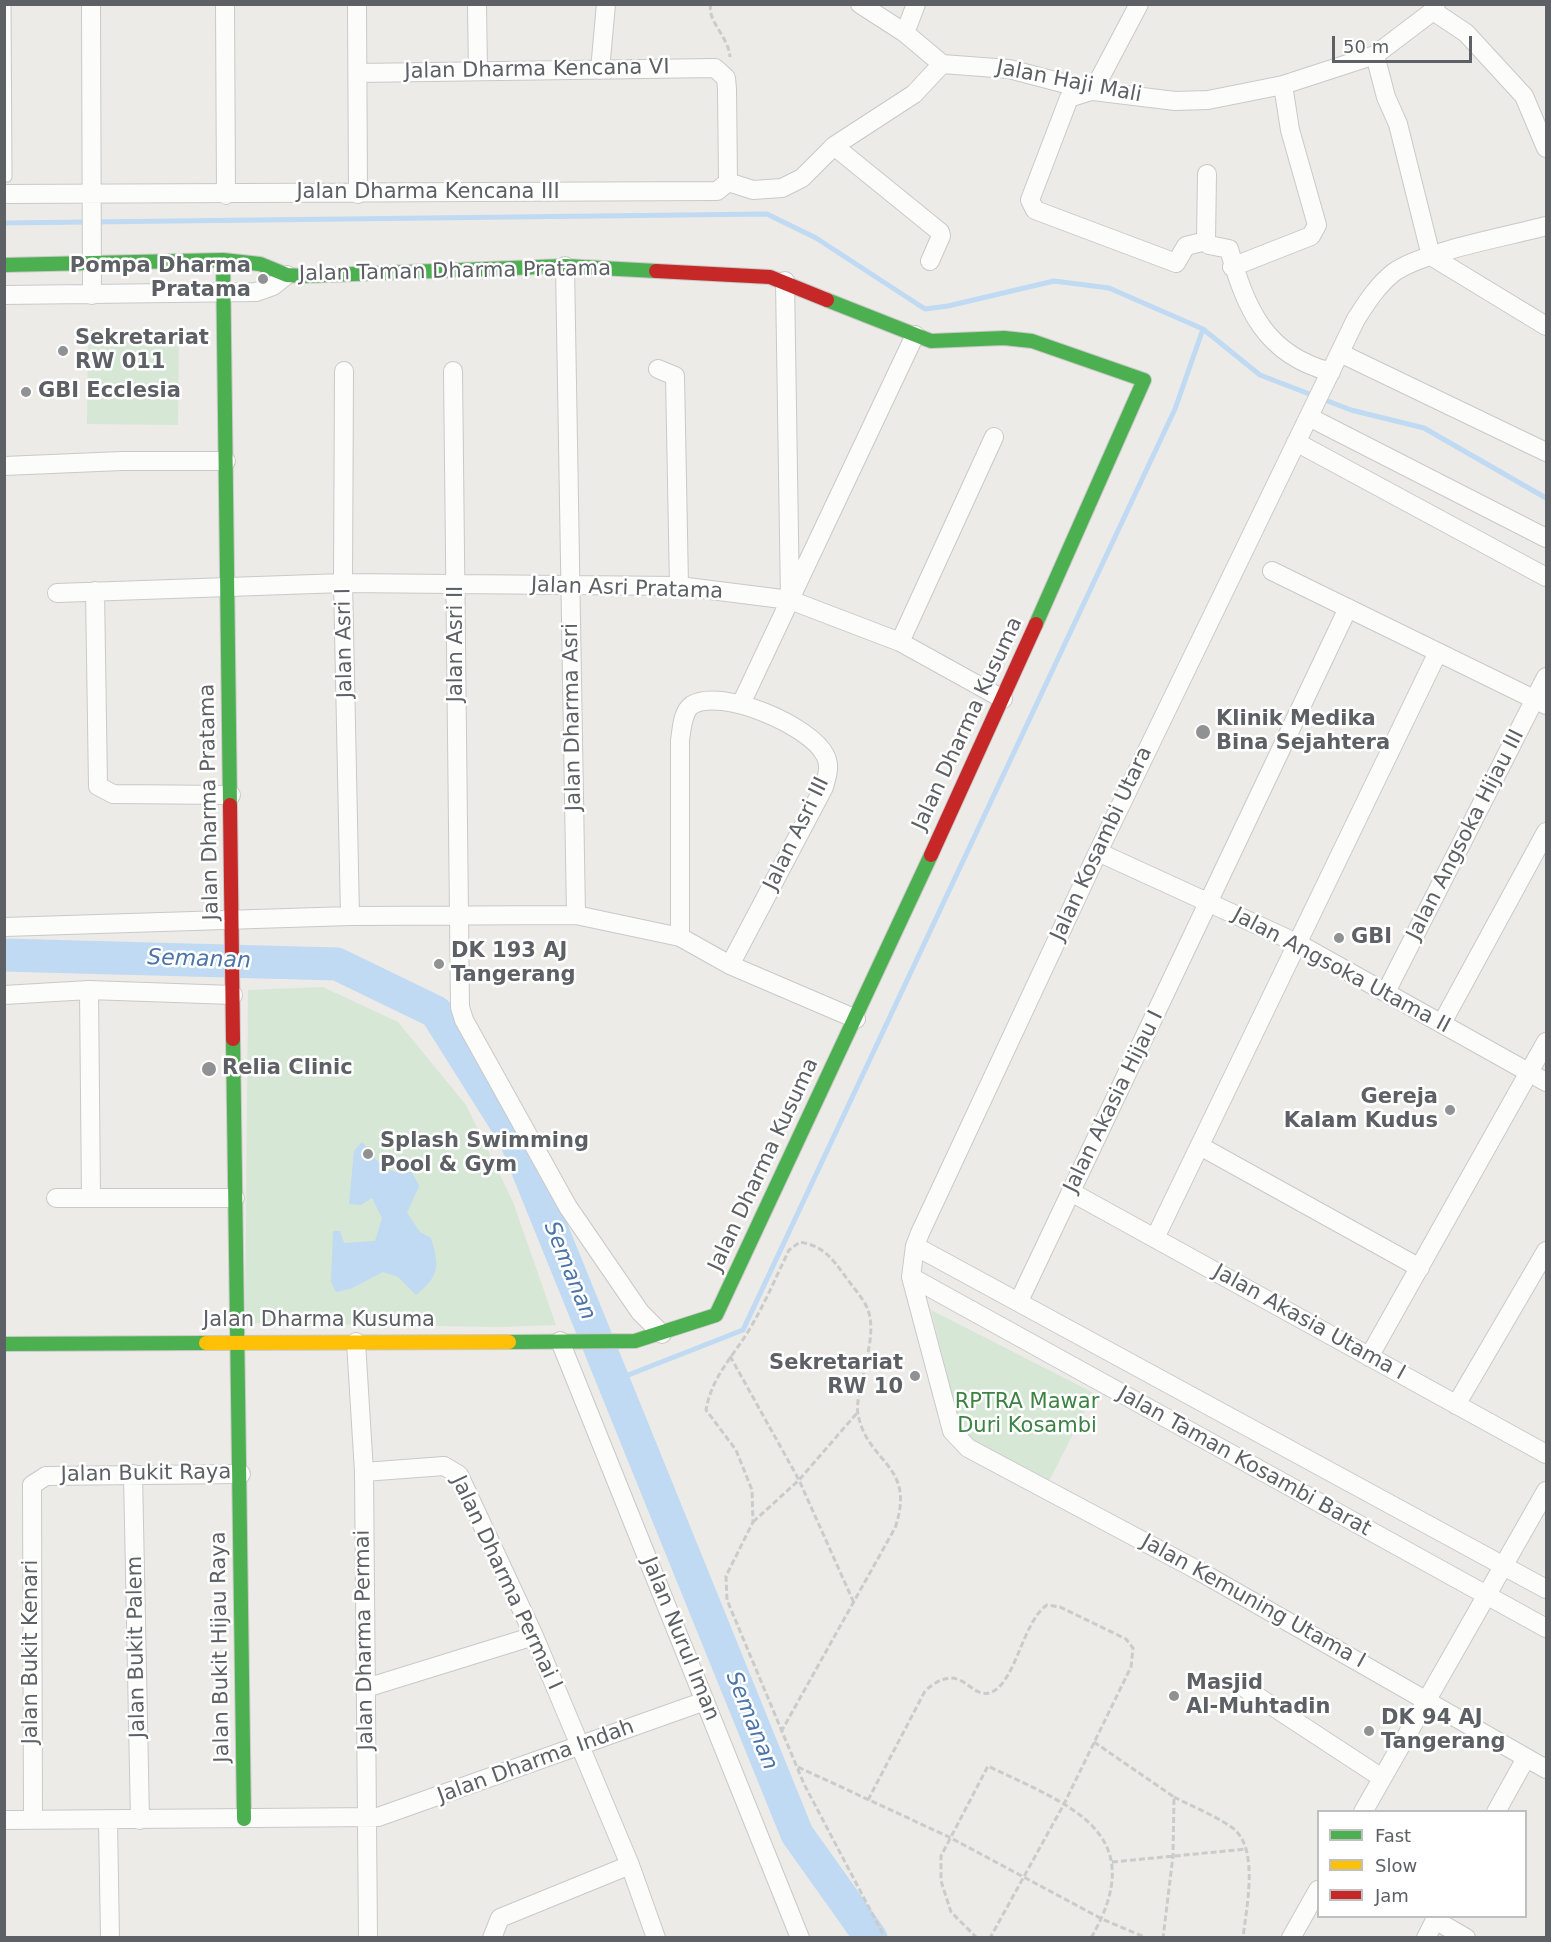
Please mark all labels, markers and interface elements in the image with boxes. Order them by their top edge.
scale bar [1335,24,1474,62]
text: 50 m [1343,36,1389,57]
street label: Jalan Dharma Kencana VI [404,55,670,85]
street label: Jalan Haji Mali [994,56,1144,108]
street label: Jalan Dharma Kencana III [296,180,560,206]
place label: Pompa Dharma Pratama [70,254,251,304]
street label: Jalan Taman Dharma Pratama [299,257,611,287]
marker: Pompa Dharma Pratama [256,272,270,286]
place label: Sekretariat RW 011 [75,326,209,376]
marker: Sekretariat RW 011 [56,344,70,358]
place label: GBI Ecclesia [38,379,181,405]
marker: GBI Ecclesia [19,385,33,399]
street label: Jalan Asri Pratama [530,573,724,605]
street label: Jalan Asri II [444,586,470,702]
street label: Jalan Asri I [331,588,359,698]
street label: Jalan Dharma Kusuma [908,614,1028,834]
street label: Jalan Dharma Asri [559,623,587,811]
street label: Jalan Dharma Pratama [195,684,225,920]
place label: Klinik Medika Bina Sejahtera [1216,707,1390,757]
marker: Klinik Medika Bina Sejahtera [1194,723,1212,741]
street label: Jalan Angsoka Hijau III [1402,726,1530,944]
street label: Jalan Kosambi Utara [1046,743,1158,945]
street label: Jalan Asri III [759,773,835,895]
street label: Jalan Angsoka Utama II [1228,903,1454,1039]
place label: GBI [1351,925,1392,951]
marker: GBI [1332,931,1346,945]
place label: DK 193 AJ Tangerang [451,939,576,989]
water label: Semanan [147,945,251,975]
marker: DK 193 AJ Tangerang [432,957,446,971]
street label: Jalan Akasia Hijau I [1059,1007,1169,1197]
street label: Jalan Dharma Kusuma [704,1055,824,1275]
place label: Relia Clinic [222,1056,353,1082]
marker: Relia Clinic [200,1060,218,1078]
place label: Gereja Kalam Kudus [1284,1085,1438,1135]
marker: Gereja Kalam Kudus [1443,1103,1457,1117]
place label: Splash Swimming Pool & Gym [380,1129,589,1179]
marker: Splash Swimming Pool & Gym [361,1147,375,1161]
water label: Semanan [537,1218,601,1324]
street label: Jalan Akasia Utama I [1209,1260,1409,1386]
street label: Jalan Dharma Kusuma [203,1308,435,1334]
place label: Sekretariat RW 10 [769,1351,903,1401]
marker: Sekretariat RW 10 [908,1369,922,1383]
street label: Jalan Taman Kosambi Barat [1113,1382,1375,1542]
park label: RPTRA Mawar Duri Kosambi [955,1390,1099,1440]
street label: Jalan Bukit Raya [60,1460,232,1488]
street label: Jalan Dharma Permai I [445,1472,567,1694]
street label: Jalan Dharma Permai [350,1529,380,1751]
street label: Jalan Kemuning Utama I [1137,1530,1369,1674]
street label: Jalan Bukit Hijau Raya [206,1531,236,1763]
street label: Jalan Nurul Iman [636,1554,724,1724]
street label: Jalan Bukit Palem [123,1556,151,1738]
street label: Jalan Bukit Kenari [19,1560,45,1744]
water label: Semanan [719,1668,783,1774]
place label: Masjid Al-Muhtadin [1186,1671,1330,1721]
marker: Masjid Al-Muhtadin [1167,1689,1181,1703]
place label: DK 94 AJ Tangerang [1381,1706,1506,1756]
street label: Jalan Dharma Indah [434,1715,638,1809]
marker: DK 94 AJ Tangerang [1362,1724,1376,1738]
legend [1317,1810,1527,1918]
text: Fast [1375,1825,1411,1846]
text: Slow [1375,1855,1417,1876]
text: Jam [1375,1885,1409,1906]

